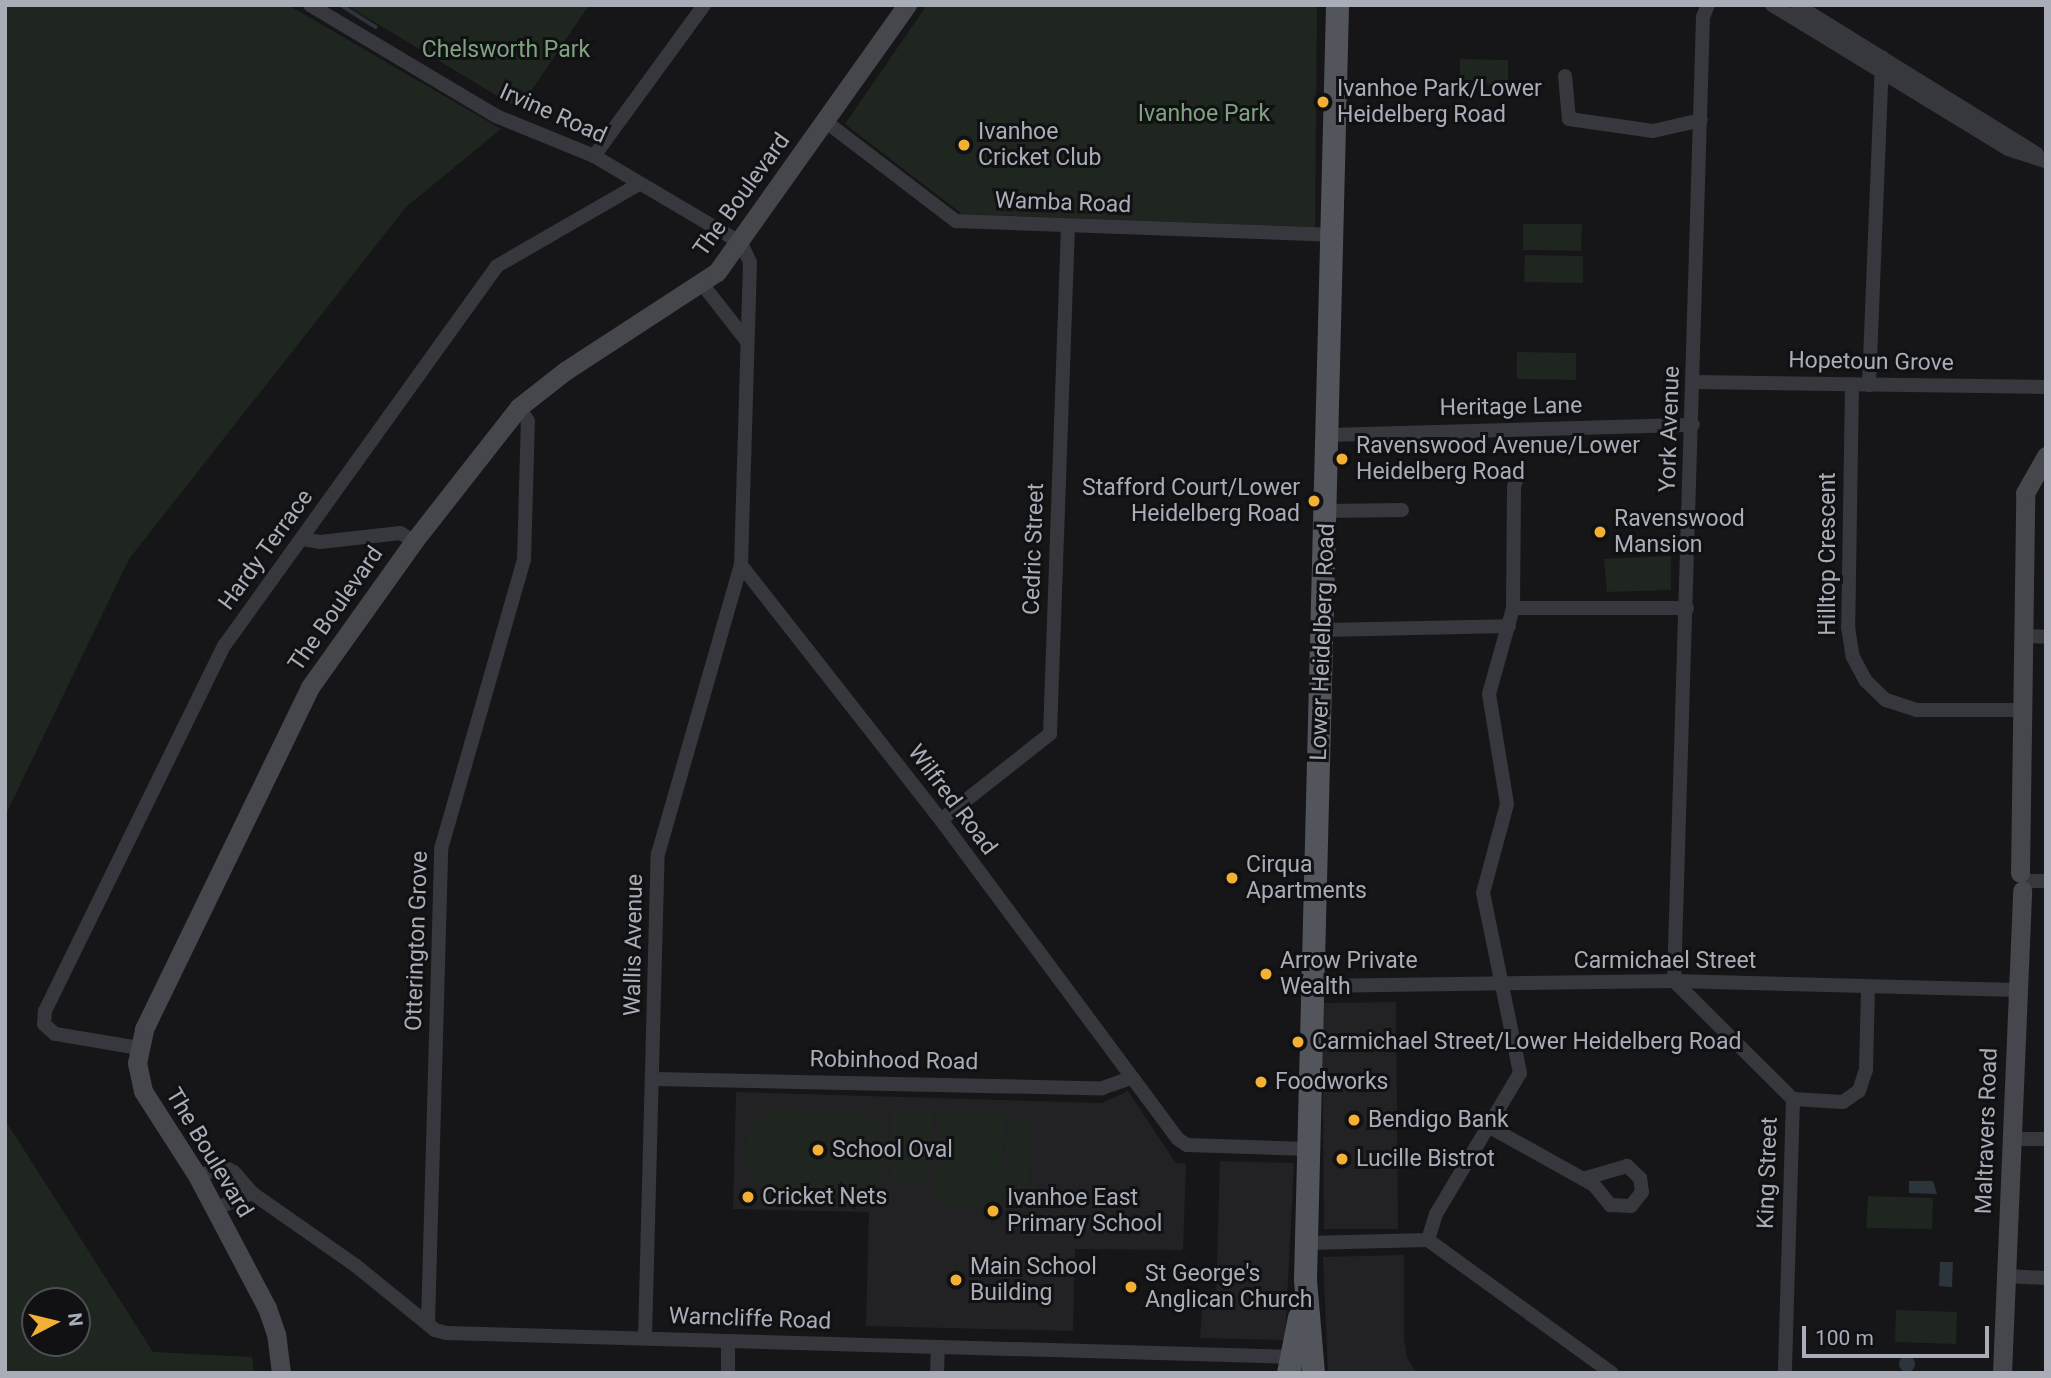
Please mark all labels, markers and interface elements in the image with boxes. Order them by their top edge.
park label: Chelsworth Park [422,36,590,64]
place label: Ivanhoe Park/Lower Heidelberg Road [1337,75,1542,129]
street label: Irvine Road [495,78,611,150]
marker: Ivanhoe Park/Lower Heidelberg Road [1315,94,1331,110]
park label: Ivanhoe Park [1138,100,1270,128]
place label: Ivanhoe Cricket Club [978,118,1101,172]
street label: The Boulevard [688,128,796,262]
marker: Ivanhoe Cricket Club [956,137,972,153]
street label: Wamba Road [994,187,1132,219]
street label: Hopetoun Grove [1788,347,1954,377]
street label: York Avenue [1654,365,1686,493]
street label: Heritage Lane [1439,392,1583,422]
place label: Ravenswood Avenue/Lower Heidelberg Road [1356,432,1640,486]
marker: Ravenswood Avenue/Lower Heidelberg Road [1334,451,1350,467]
street label: Hilltop Crescent [1814,472,1842,636]
place label: Stafford Court/Lower Heidelberg Road [1082,474,1300,528]
street label: Cedric Street [1018,483,1050,615]
street label: Hardy Terrace [213,484,319,616]
marker: Stafford Court/Lower Heidelberg Road [1306,493,1322,509]
place label: Ravenswood Mansion [1614,505,1745,559]
street label: Lower Heidelberg Road [1305,523,1341,761]
marker: Ravenswood Mansion [1592,524,1608,540]
street label: The Boulevard [283,541,389,677]
street label: Wilfred Road [902,739,1002,861]
street label: Otterington Grove [400,850,434,1032]
place label: Cirqua Apartments [1246,851,1367,905]
marker: Cirqua Apartments [1224,870,1240,886]
street label: Wallis Avenue [619,874,649,1016]
place label: Arrow Private Wealth [1280,947,1418,1001]
street label: Carmichael Street [1574,947,1756,975]
marker: Arrow Private Wealth [1258,966,1274,982]
place label: Carmichael Street/Lower Heidelberg Road [1312,1028,1741,1056]
marker: Carmichael Street/Lower Heidelberg Road [1290,1034,1306,1050]
street label: Robinhood Road [809,1046,979,1076]
street label: Maltravers Road [1970,1047,2004,1215]
place label: Foodworks [1275,1068,1388,1096]
marker: Foodworks [1253,1074,1269,1090]
street label: The Boulevard [160,1083,258,1223]
place label: Bendigo Bank [1368,1106,1509,1134]
marker: Bendigo Bank [1346,1112,1362,1128]
street label: King Street [1752,1117,1784,1229]
place label: School Oval [832,1136,953,1164]
marker: School Oval [810,1142,826,1158]
place label: Lucille Bistrot [1356,1145,1495,1173]
marker: Lucille Bistrot [1334,1151,1350,1167]
place label: Cricket Nets [762,1183,887,1211]
place label: Ivanhoe East Primary School [1007,1184,1162,1238]
marker: Cricket Nets [740,1189,756,1205]
marker: Ivanhoe East Primary School [985,1203,1001,1219]
place label: Main School Building [970,1253,1097,1307]
place label: St George's Anglican Church [1145,1260,1312,1314]
marker: Main School Building [948,1272,964,1288]
marker: St George's Anglican Church [1123,1279,1139,1295]
north arrow [21,1287,91,1357]
street label: Warncliffe Road [668,1302,832,1336]
text: N [63,1312,88,1328]
scale bar [1806,1312,1993,1356]
text: 100 m [1815,1326,1874,1350]

